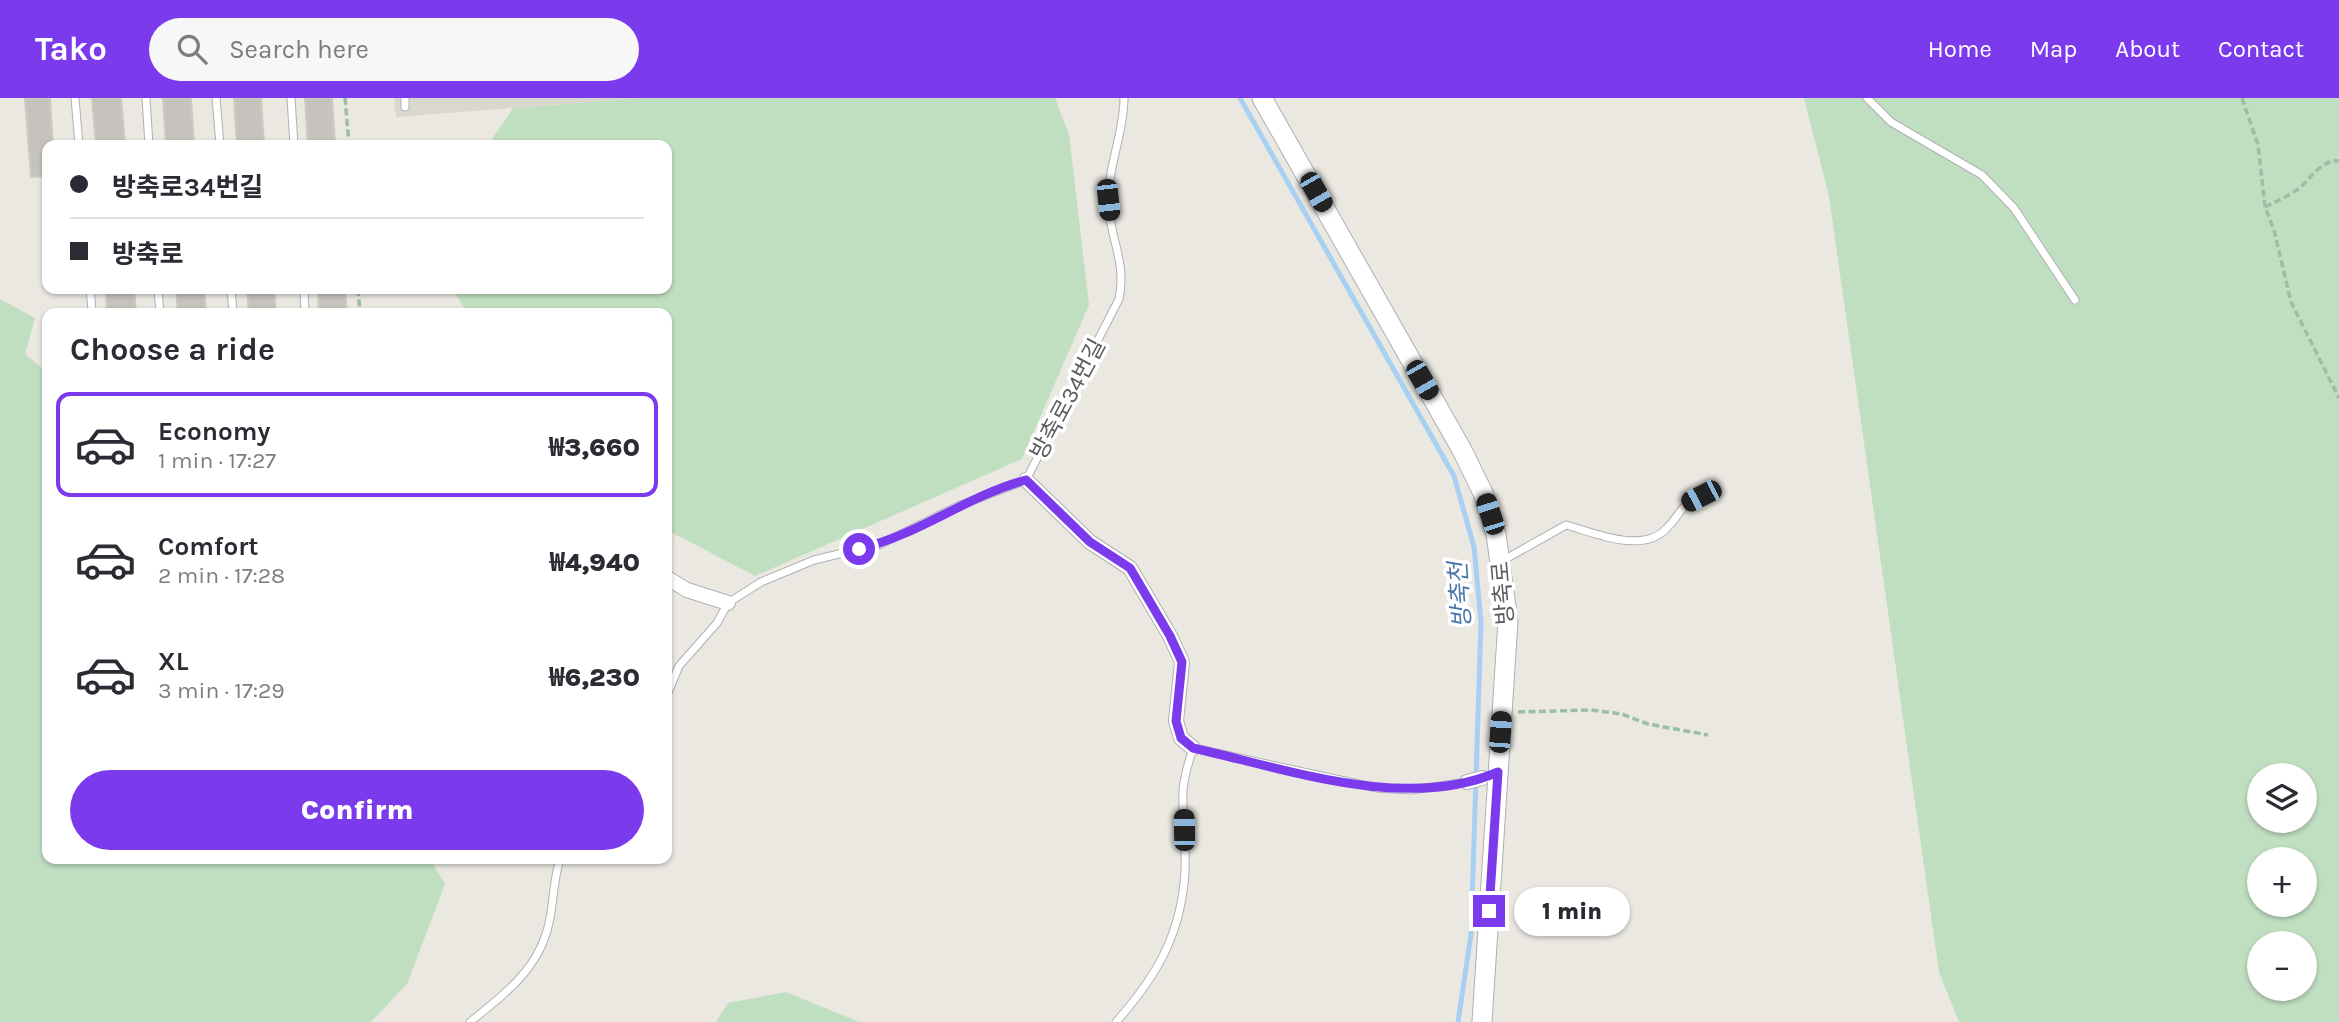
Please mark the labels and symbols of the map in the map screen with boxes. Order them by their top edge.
car [1297,169,1336,215]
car [1096,178,1121,222]
street label: 방축로34번길 [1025,334,1111,464]
car [1403,357,1442,403]
car [1678,477,1725,515]
car [1474,491,1507,537]
route start [843,533,875,565]
water label: 방축천 [1444,558,1476,629]
street label: 방축로 [1487,560,1519,626]
car [1489,710,1512,754]
car [1174,809,1195,851]
callout: 1 min [1514,886,1629,936]
route end [1473,895,1505,927]

